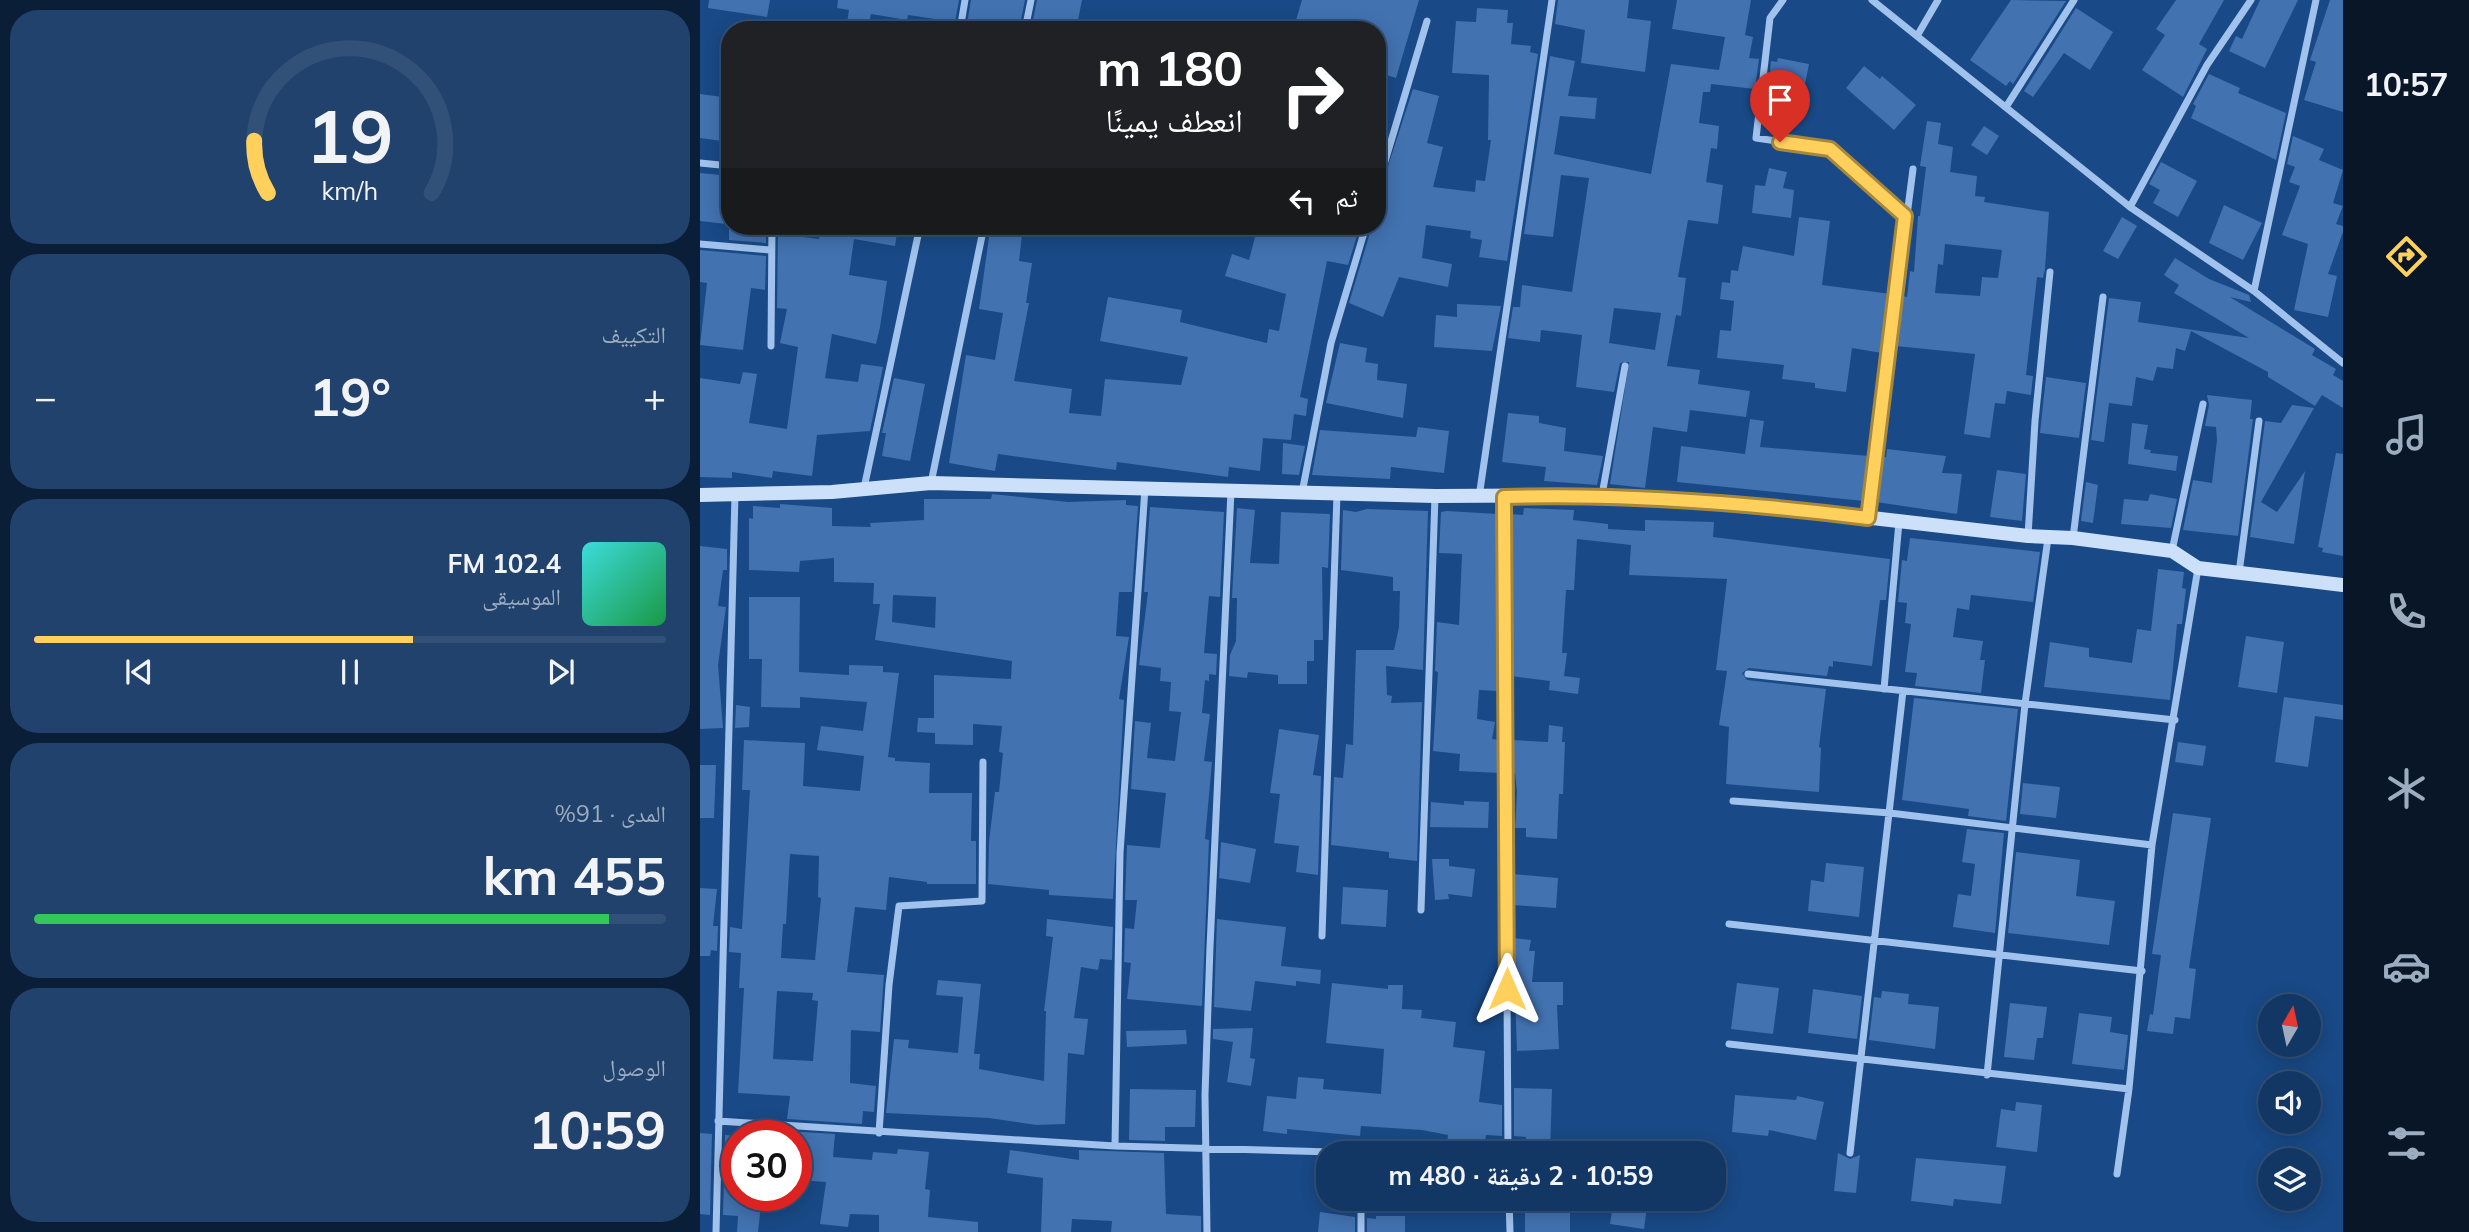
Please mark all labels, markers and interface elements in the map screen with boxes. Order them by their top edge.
text: 180 m [1097,37,1243,98]
icon: right [1267,49,1358,140]
text: 10:57 [2364,64,2448,104]
pin [1750,70,1810,142]
icon: arrive [1761,81,1799,119]
text: 19 [306,91,394,182]
text: انعطف يمينًا [1106,100,1243,140]
text: km/h [322,175,378,206]
text: ثم [1335,181,1358,214]
icon: left [1283,182,1321,220]
icon: directions [2382,232,2431,281]
text: التكييف [601,320,666,349]
text: 19° [309,364,391,429]
text: − [34,373,57,421]
text: + [643,373,666,421]
icon: music [2382,410,2431,459]
text: 102.4 FM [448,547,561,580]
text: الموسيقى [482,582,561,611]
icon: phone [2382,587,2431,636]
icon: previous [120,653,158,691]
icon: pause [331,653,369,691]
icon: next [542,653,580,691]
icon: climate [2382,764,2431,813]
text: المدى · 91% [555,799,666,828]
text: 455 km [483,843,666,908]
icon: car [2382,942,2431,991]
position arrow [1470,952,1544,1026]
north arrow [2258,994,2320,1057]
map controls [2258,994,2321,1211]
text: الوصول [602,1053,666,1082]
button: sound [2258,1071,2321,1134]
text: 10:59 [528,1097,666,1162]
icon: filters [2382,1119,2431,1168]
speed limit sign: 30 [721,1120,812,1211]
button: layers [2258,1148,2321,1211]
text: 10:59 · 2 دقيقة · 480 m [1388,1159,1654,1192]

